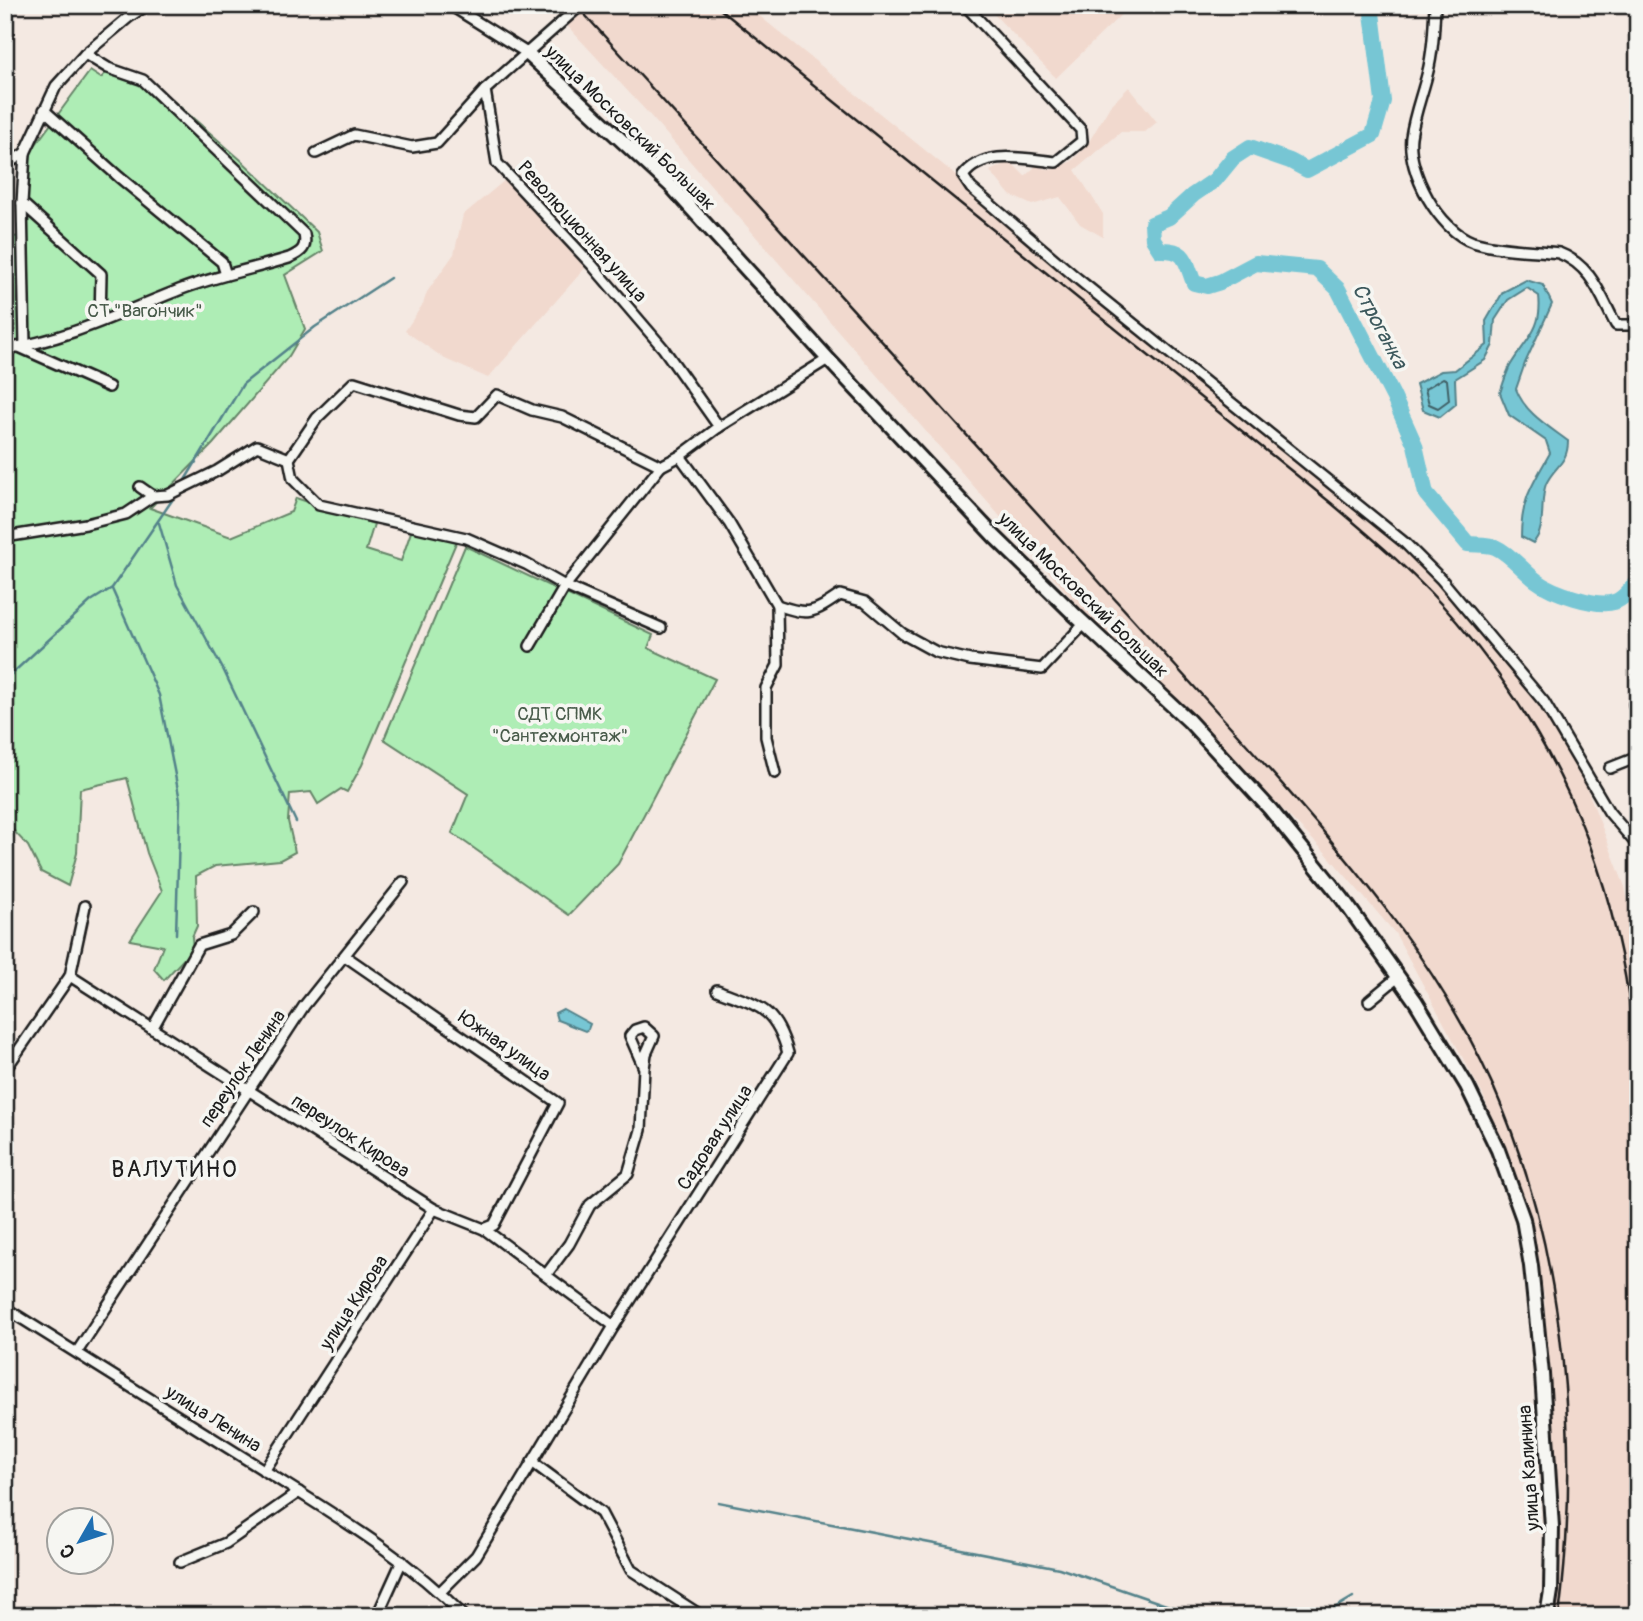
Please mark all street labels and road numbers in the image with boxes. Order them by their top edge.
street label: улица Московский Большак [539,39,721,216]
street label: Революционная улица [512,156,652,307]
street label: улица Московский Большак [992,506,1174,683]
street label: переулок Ленина [195,1005,291,1132]
street label: Южная улица [454,1005,555,1086]
street label: Садовая улица [672,1080,758,1195]
street label: переулок Кирова [287,1089,414,1183]
street label: улица Кирова [314,1251,393,1355]
street label: улица Ленина [160,1379,266,1458]
street label: улица Калинина [1513,1404,1545,1533]

